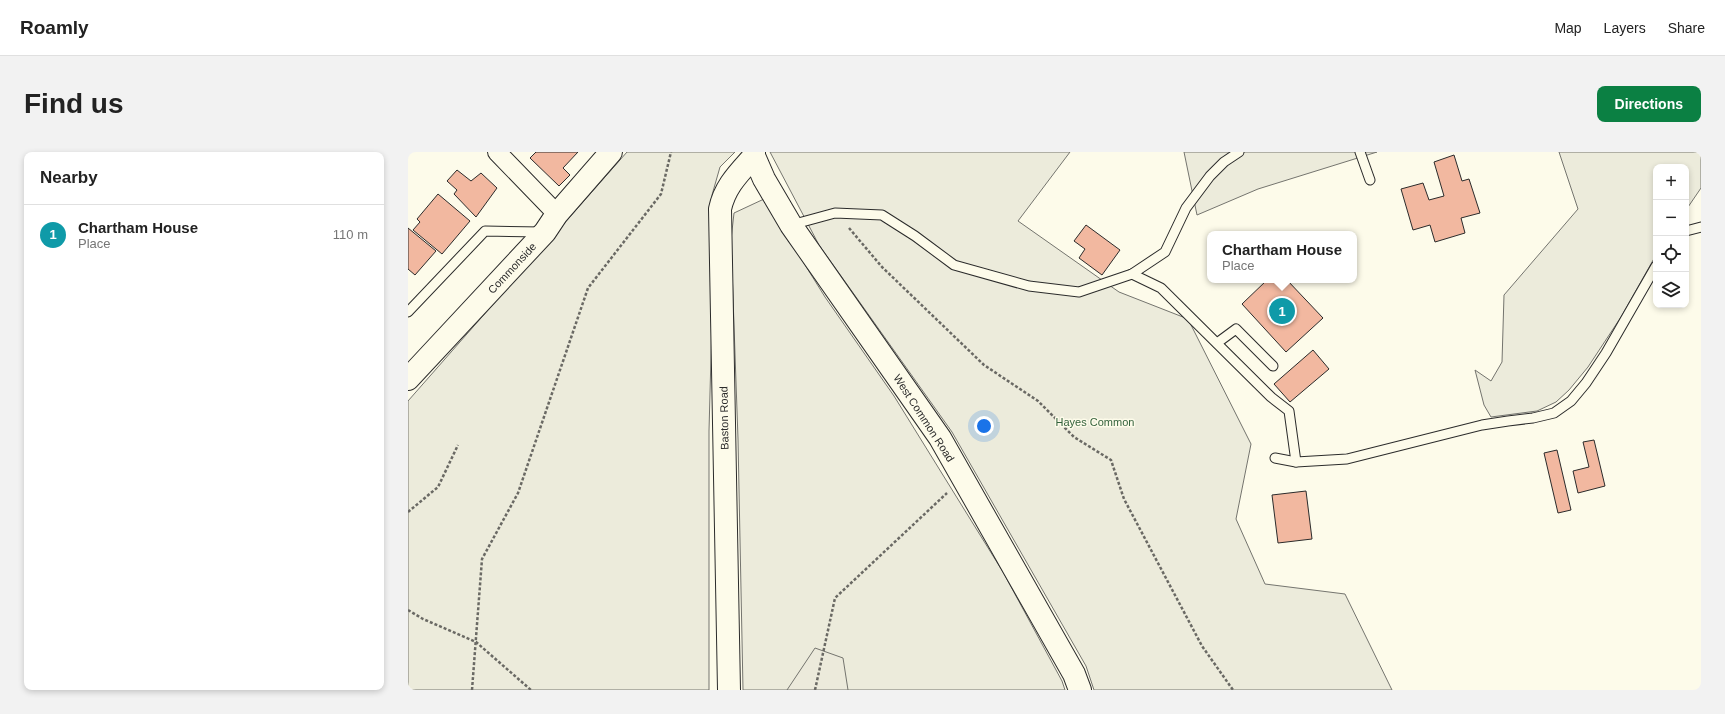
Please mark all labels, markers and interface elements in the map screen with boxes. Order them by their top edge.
text: Roamly [20,17,89,38]
text: Map [1554,20,1582,36]
text: Layers [1604,20,1646,36]
text: Share [1668,20,1705,36]
button: Directions [1597,86,1701,122]
text: Find us [24,88,124,119]
map controls [1653,164,1689,308]
button: + [1653,164,1689,200]
text: Nearby [40,168,98,187]
button: − [1653,200,1689,236]
text: Chartham House [78,219,198,236]
text: 1 [49,227,57,242]
text: 110 m [333,227,368,242]
popup [1207,231,1357,283]
text: Place [78,236,111,251]
button: locate [1653,236,1689,272]
street label: Commonside [486,240,538,296]
text: Chartham House [1222,241,1342,258]
text: Place [1222,258,1255,273]
button: layers [1653,272,1689,308]
pin: 1 [1269,296,1295,326]
street label: West Common Road [891,372,957,464]
street label: Baston Road [717,386,731,450]
your location [974,416,994,436]
park label: Hayes Common [1056,416,1134,428]

